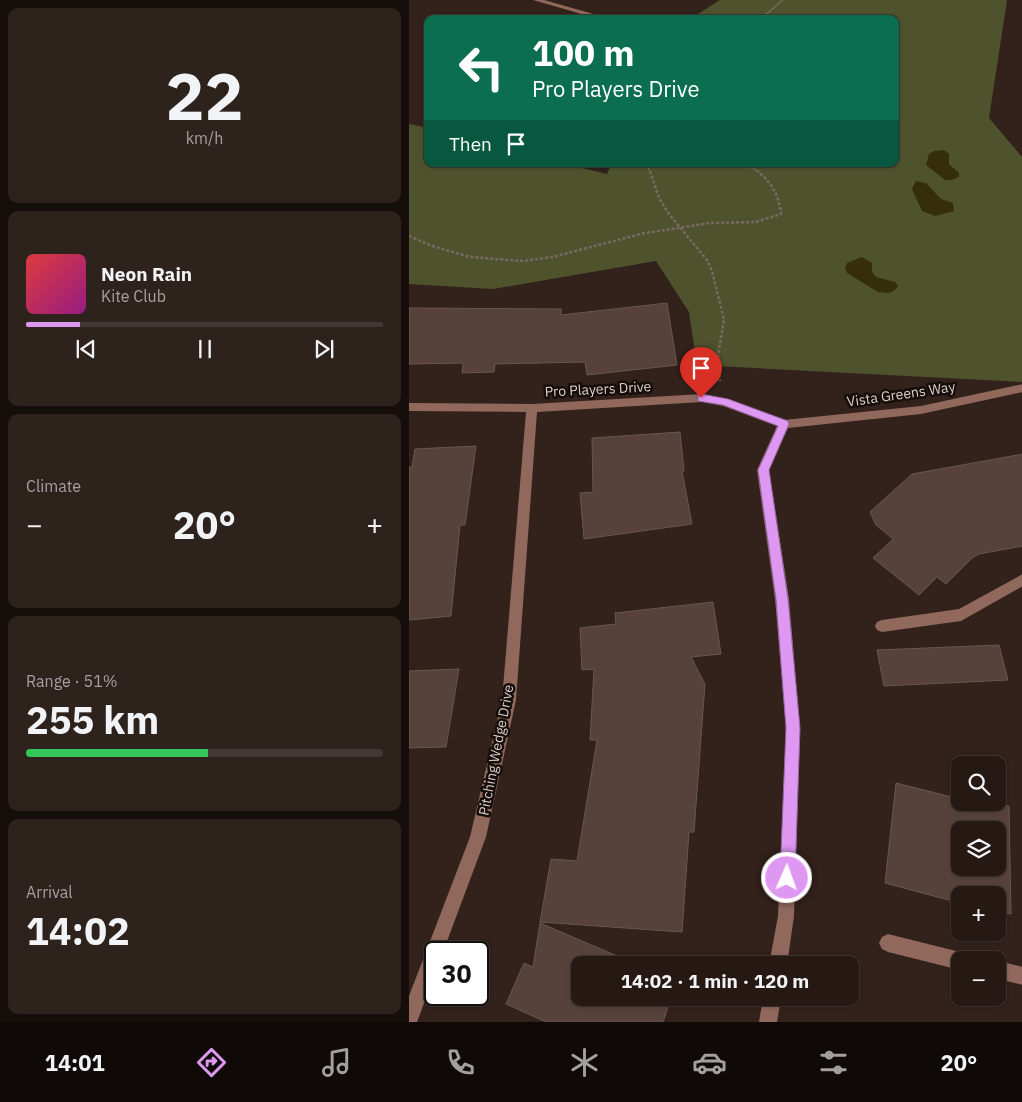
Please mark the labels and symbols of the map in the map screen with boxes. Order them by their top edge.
pin [680,347,722,398]
street label: Pro Players Drive [544,377,652,401]
street label: Vista Greens Way [846,377,956,411]
street label: Pitching Wedge Drive [474,683,518,817]
position arrow [760,851,812,903]
speed limit sign: 30 [424,941,489,1006]

